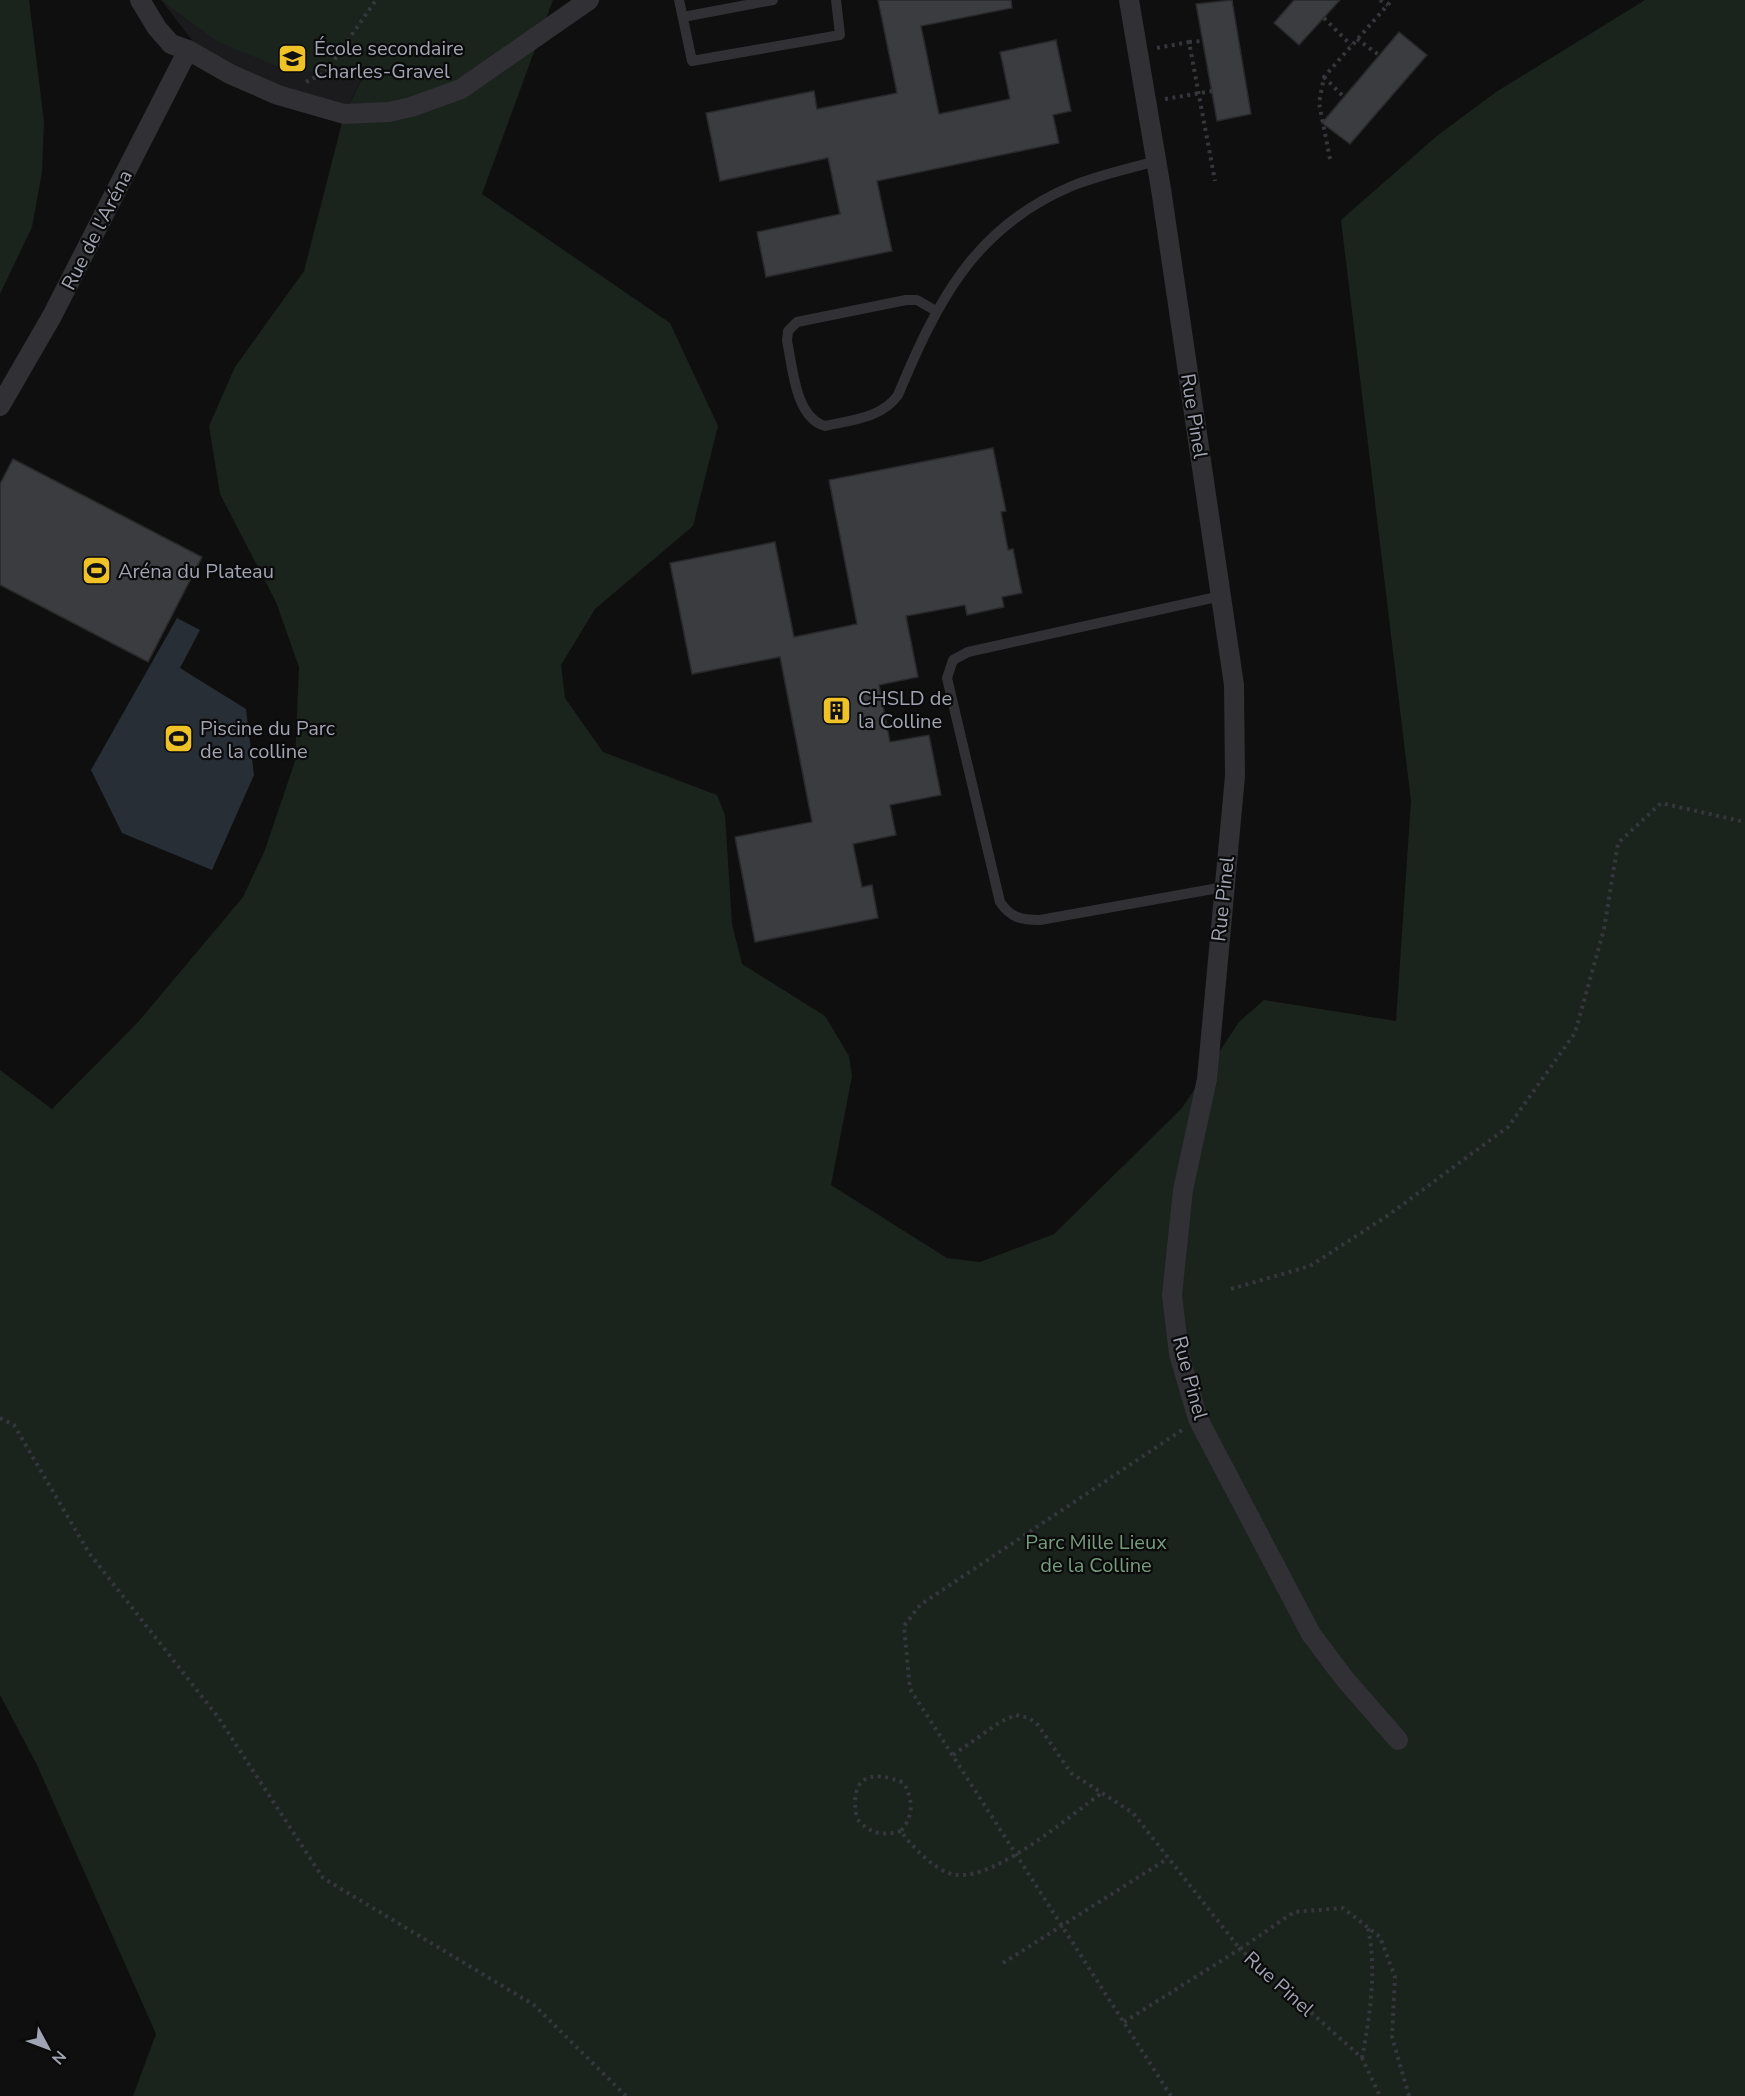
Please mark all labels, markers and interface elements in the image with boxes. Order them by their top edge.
place label: École secondaire Charles-Gravel [314,35,464,85]
school or university icon: École secondaire Charles-Gravel [277,43,309,75]
street label: Rue de l'Aréna [55,165,139,295]
street label: Rue Pinel [1174,372,1214,460]
sports icon: Aréna du Plateau [81,555,113,587]
place label: Aréna du Plateau [118,558,274,585]
place label: CHSLD de la Colline [858,685,952,735]
building icon: CHSLD de la Colline [821,694,853,726]
place label: Piscine du Parc de la colline [200,715,335,765]
sports icon: Piscine du Parc de la colline [163,723,195,755]
street label: Rue Pinel [1205,855,1241,943]
street label: Rue Pinel [1166,1333,1214,1423]
park label: Parc Mille Lieux de la Colline [1025,1529,1167,1579]
street label: Rue Pinel [1238,1945,1320,2023]
north arrow [18,2018,78,2078]
text: N [46,2045,71,2069]

